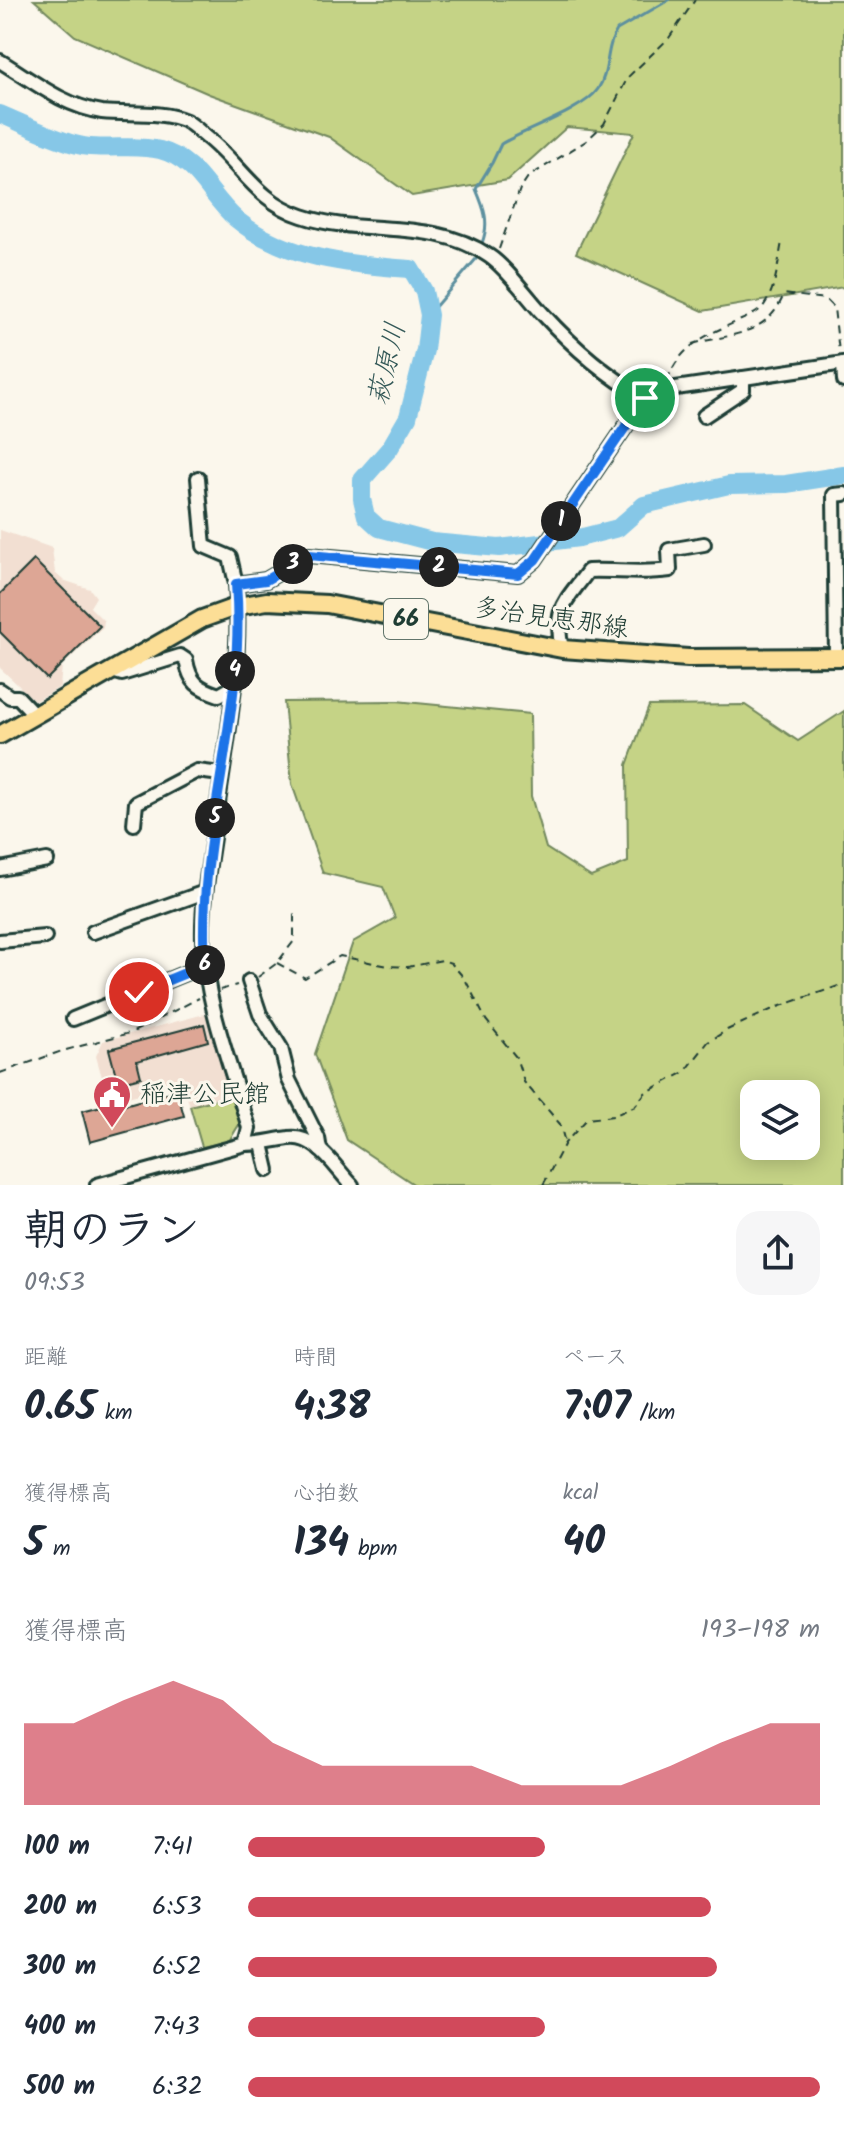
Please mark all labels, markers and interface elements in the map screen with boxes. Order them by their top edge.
water label: 萩原川 [357,318,419,410]
pin [611,364,679,432]
icon: arrive [623,376,667,420]
pin: 1 [541,501,581,541]
text: 1 [558,503,564,538]
pin: 3 [273,544,313,584]
text: 3 [287,546,299,581]
pin: 2 [419,547,459,587]
text: 2 [433,549,445,584]
street label: 多治見恵那線 [471,587,631,651]
road number: 66 [384,599,428,639]
pin: 4 [215,651,255,691]
text: 4 [229,653,241,688]
pin: 5 [195,798,235,838]
text: 5 [209,800,221,835]
pin: 6 [185,945,225,985]
text: 6 [199,947,211,982]
pin [105,958,173,1026]
icon: check [117,970,161,1014]
public building icon: 稲津公民館 [91,1074,133,1129]
place label: 稲津公民館 [140,1074,270,1116]
map controls [740,1080,820,1160]
button: layers [740,1080,820,1160]
text: 朝のラン [24,1197,200,1267]
button: share [736,1211,820,1295]
text: 09:53 [24,1262,85,1304]
text: 距離 [24,1341,68,1376]
text: 時間 [293,1341,337,1376]
text: ペース [563,1341,627,1376]
text: 0.65 [24,1376,96,1440]
text: 4:38 [293,1376,370,1440]
text: 7:07 [563,1376,631,1440]
text: km [96,1396,133,1431]
text: /km [631,1396,675,1431]
text: kcal [563,1476,598,1511]
text: 獲得標高 [24,1477,112,1512]
text: 心拍数 [293,1477,359,1512]
text: 40 [563,1511,605,1575]
text: 5 [24,1512,44,1576]
text: 134 [293,1512,349,1576]
text: m [44,1532,71,1567]
text: bpm [349,1532,398,1567]
text: 193–198 m [701,1609,820,1651]
text: 獲得標高 [24,1611,128,1653]
text: 100 m [24,1826,90,1868]
text: 7:41 [152,1826,193,1868]
text: 200 m [24,1886,97,1928]
text: 6:53 [152,1886,202,1928]
text: 300 m [24,1946,96,1988]
text: 6:52 [152,1946,202,1988]
text: 400 m [24,2006,96,2048]
text: 7:43 [152,2006,200,2048]
text: 500 m [24,2066,95,2108]
text: 6:32 [152,2066,203,2108]

